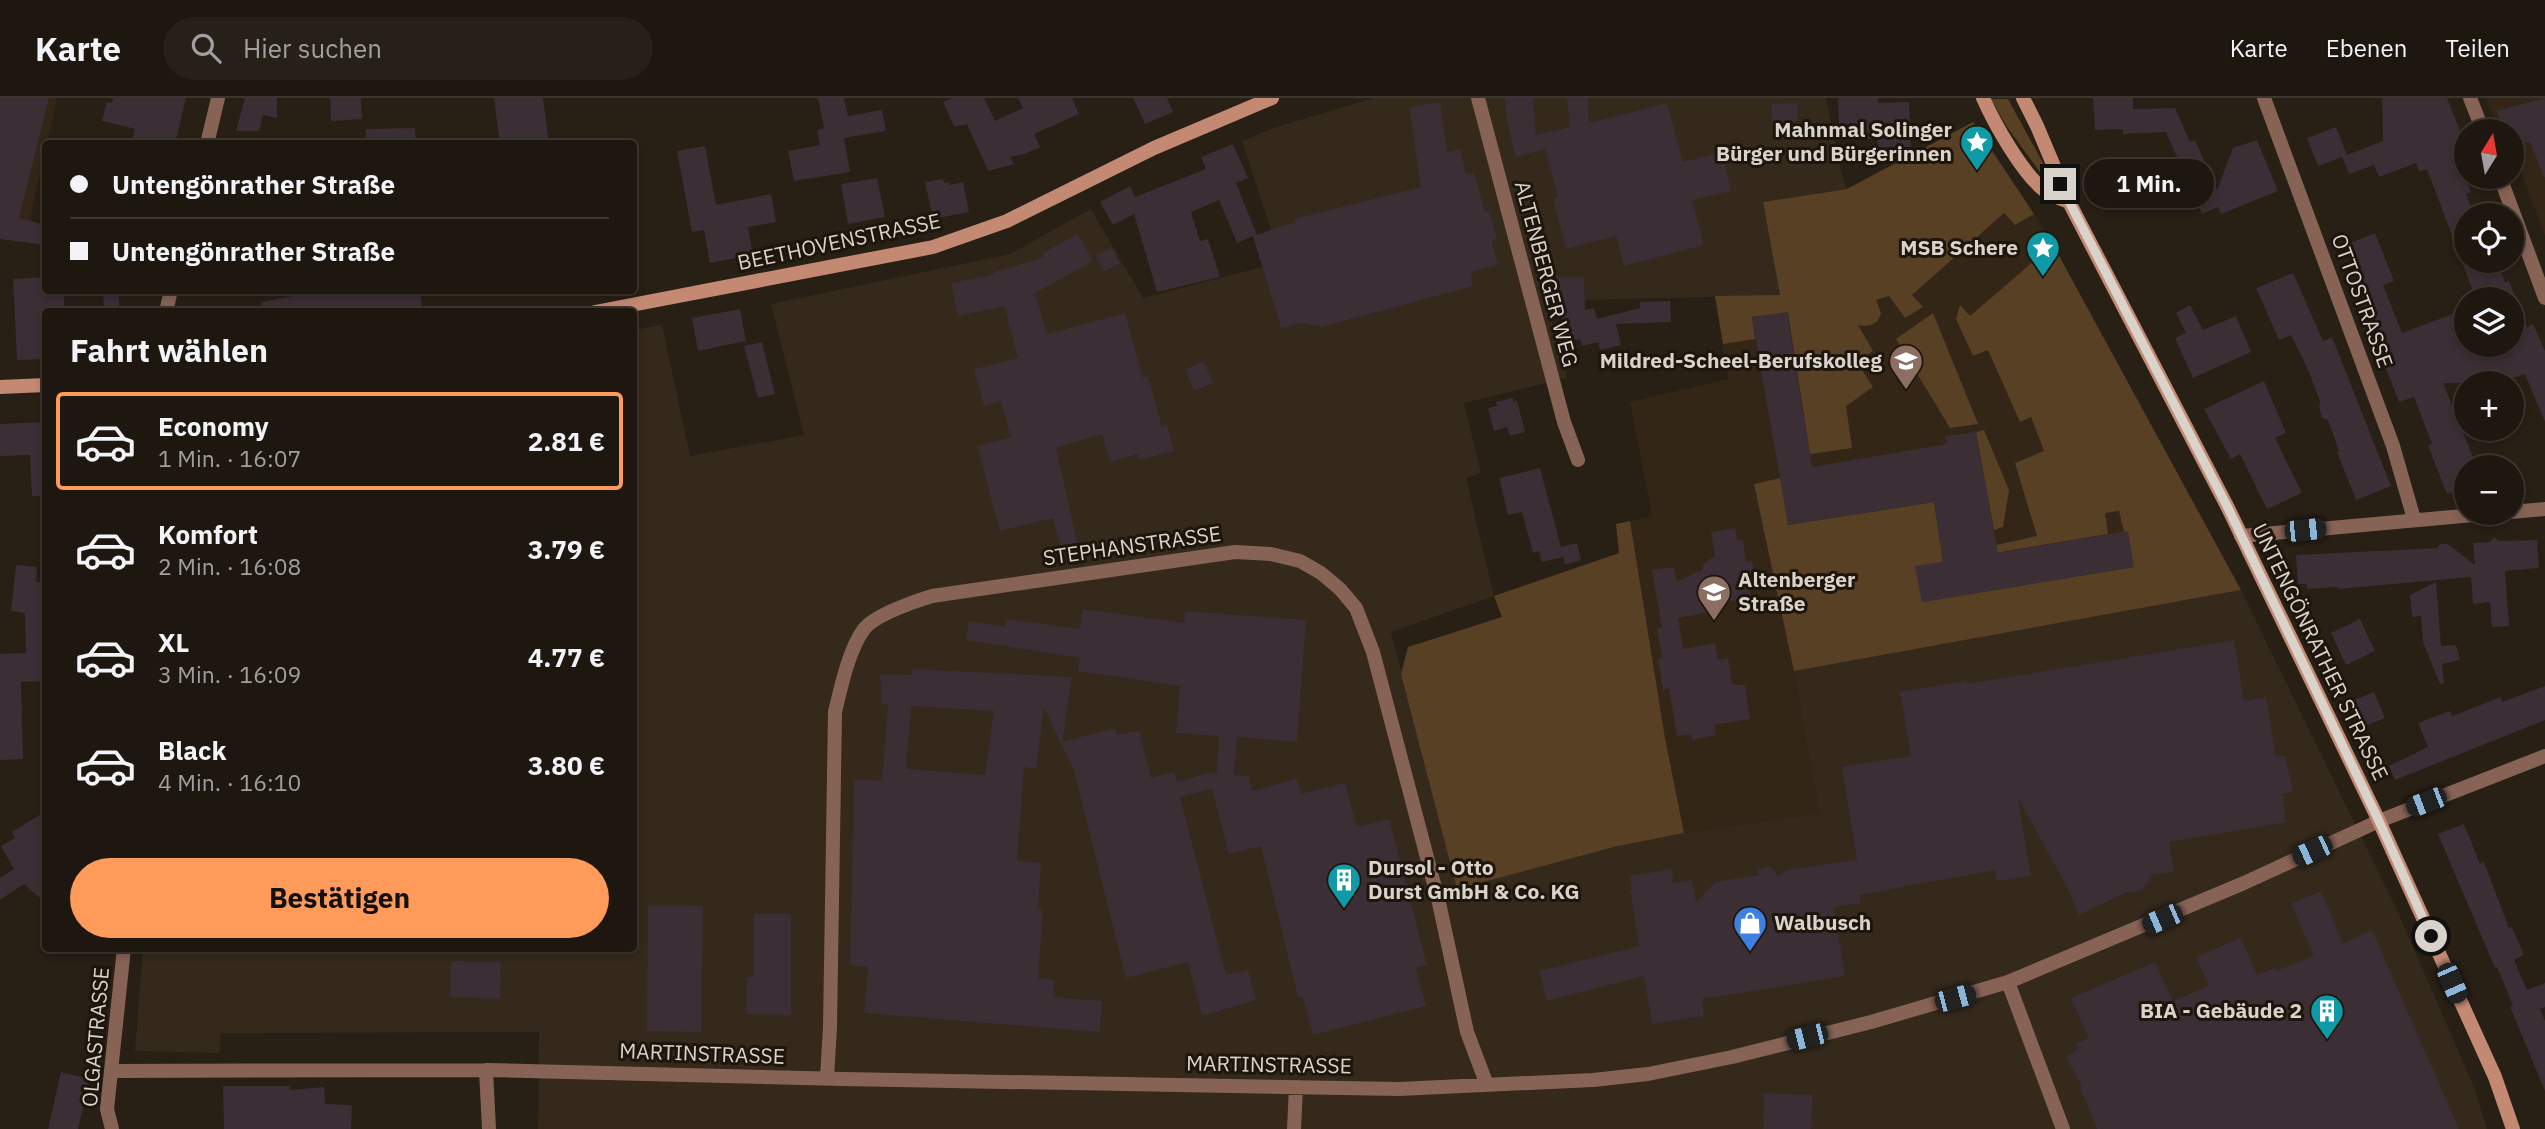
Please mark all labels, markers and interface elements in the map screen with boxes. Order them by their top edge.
search box [163,17,653,80]
text: Karte [35,27,121,70]
icon: search [187,29,225,67]
text: Hier suchen [243,31,382,65]
text: Karte [2230,32,2288,64]
text: Ebenen [2326,32,2407,64]
text: Teilen [2445,32,2510,64]
place label: Mahnmal Solinger Bürger und Bürgerinnen [1716,115,1953,167]
north arrow [2454,119,2524,189]
map controls [2454,119,2524,525]
place icon: Mahnmal Solinger Bürger und Bürgerinnen [1958,123,1996,172]
callout: 1 Min. [2084,160,2214,208]
text: Untengönrather Straße [112,167,395,201]
route end [2044,168,2076,200]
text: 1 Min. [2116,168,2182,198]
street label: ALTENBERGER WEG [1509,178,1585,370]
button: locate [2454,203,2524,273]
street label: BEETHOVENSTRASSE [735,206,943,276]
place icon: MSB Schere [2024,229,2062,278]
street label: OTTOSTRASSE [2326,230,2400,372]
place label: MSB Schere [1900,233,2018,261]
text: Untengönrather Straße [112,234,395,268]
button: layers [2454,287,2524,357]
text: Fahrt wählen [70,329,268,371]
school or university icon: Mildred-Scheel-Berufskolleg [1887,342,1925,391]
place label: Mildred-Scheel-Berufskolleg [1600,346,1882,374]
button: + [2454,371,2524,441]
text: Economy [158,409,269,443]
icon: car [74,410,137,473]
text: 2.81 € [528,424,605,458]
text: 1 Min. · 16:07 [158,443,301,473]
button: − [2454,455,2524,525]
text: Komfort [158,517,258,551]
car [2284,517,2327,543]
icon: car [74,518,137,581]
street label: UNTENGÖNRATHER STRASSE [2246,518,2395,785]
street label: STEPHANSTRASSE [1041,519,1223,571]
text: 3.79 € [528,532,605,566]
text: 2 Min. · 16:08 [158,551,301,581]
place label: Altenberger Straße [1738,565,1856,617]
school or university icon: Altenberger Straße [1695,573,1733,622]
text: XL [158,625,189,659]
icon: car [74,626,137,689]
text: 4.77 € [528,640,605,674]
text: 3 Min. · 16:09 [158,659,301,689]
text: Black [158,733,226,767]
icon: car [74,734,137,797]
text: 3.80 € [528,748,605,782]
text: 4 Min. · 16:10 [158,767,301,797]
car [2403,785,2450,819]
car [2289,833,2336,869]
place label: Dursol - Otto Durst GmbH & Co. KG [1368,853,1580,905]
button: Bestätigen [70,858,609,938]
building icon: Dursol - Otto Durst GmbH & Co. KG [1325,861,1363,910]
car [2139,901,2186,937]
shop icon: Walbusch [1731,904,1769,953]
place label: Walbusch [1774,908,1871,936]
route start [2415,920,2447,952]
car [2434,960,2471,1006]
street label: OLGASTRASSE [75,966,115,1108]
car [1932,982,1979,1014]
building icon: BIA - Gebäude 2 [2308,992,2346,1041]
place label: BIA - Gebäude 2 [2140,996,2302,1024]
car [1785,1022,1830,1052]
street label: MARTINSTRASSE [619,1036,785,1070]
street label: MARTINSTRASSE [1186,1049,1352,1079]

